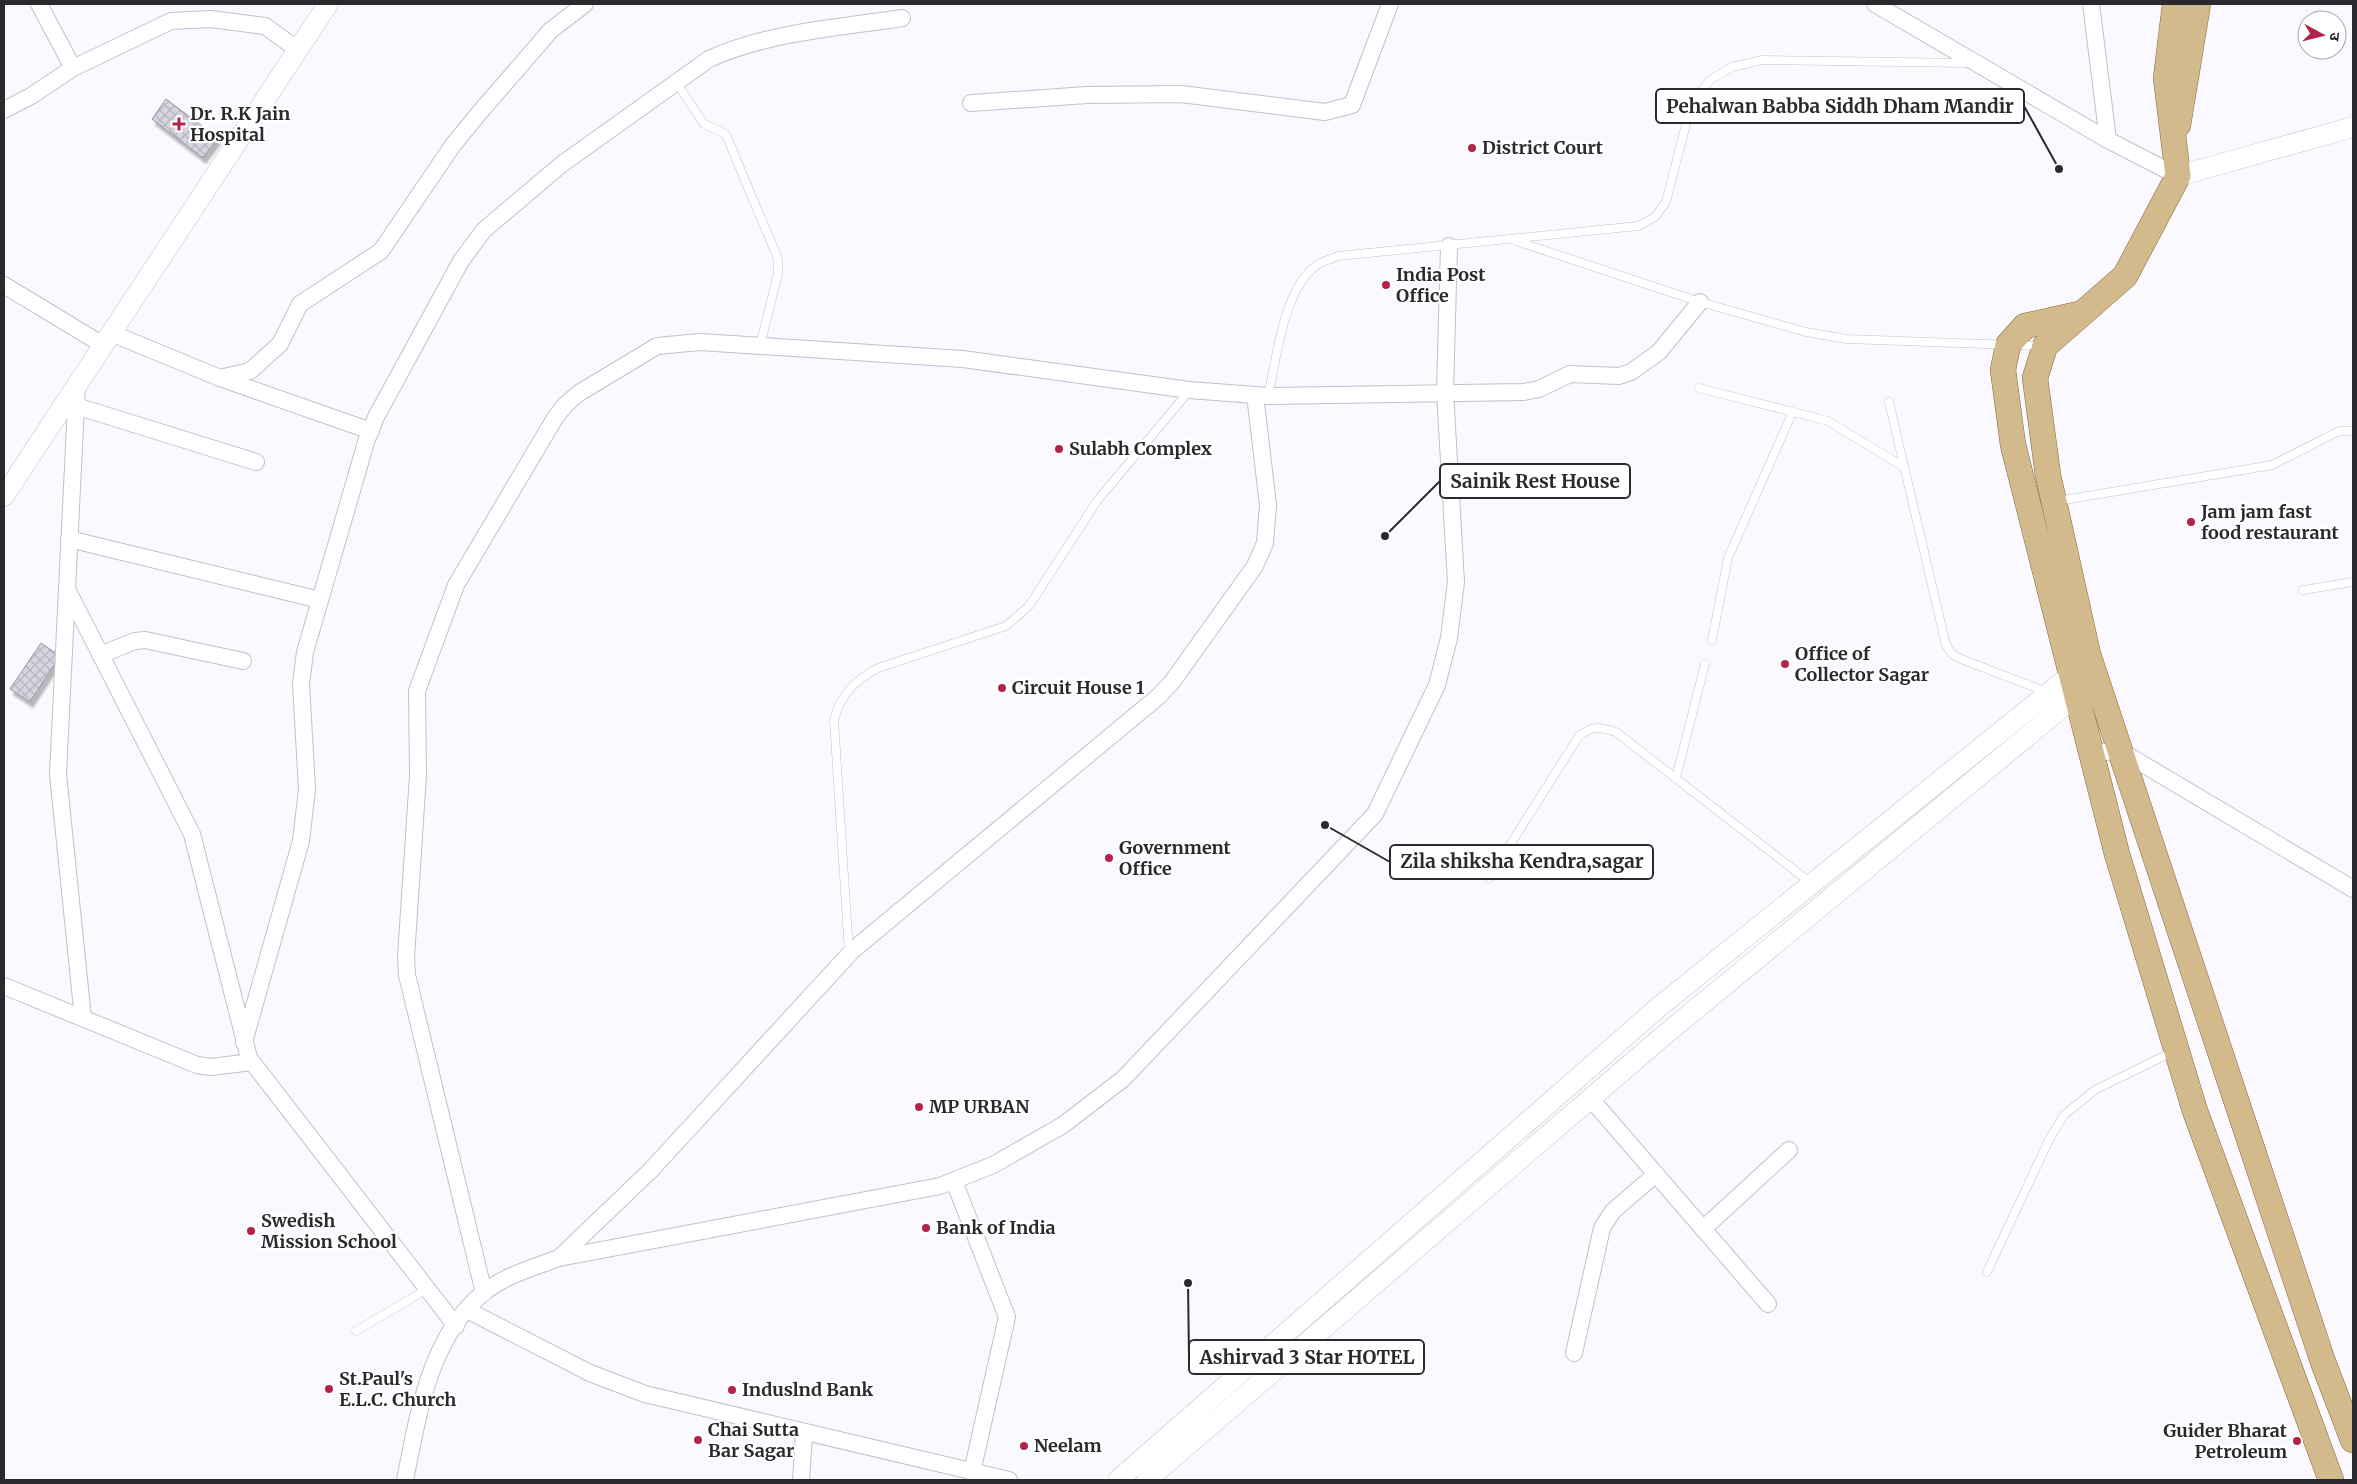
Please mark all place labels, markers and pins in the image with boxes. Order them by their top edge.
callout: Pehalwan Babba Siddh Dham Mandir [1656,89,2024,123]
place label: Dr. R.K Jain Hospital [190,102,290,146]
marker: Dr. R.K Jain Hospital [172,117,186,131]
place label: District Court [1482,136,1604,159]
marker: District Court [1466,142,1478,154]
place label: India Post Office [1396,263,1486,307]
marker: India Post Office [1380,279,1392,291]
place label: Sulabh Complex [1069,437,1212,460]
marker: Sulabh Complex [1053,443,1065,455]
callout: Sainik Rest House [1440,464,1630,498]
place label: Jam jam fast food restaurant [2200,500,2340,544]
marker: Jam jam fast food restaurant [2185,516,2197,528]
place label: Office of Collector Sagar [1795,642,1929,686]
marker: Office of Collector Sagar [1779,658,1791,670]
place label: Circuit House 1 [1012,676,1144,699]
marker: Circuit House 1 [996,682,1008,694]
place label: Government Office [1119,836,1232,880]
callout: Zila shiksha Kendra,sagar [1390,845,1653,879]
marker: Government Office [1103,852,1115,864]
place label: MP URBAN [929,1095,1029,1118]
marker: MP URBAN [913,1101,925,1113]
place label: Swedish Mission School [261,1209,397,1253]
place label: Bank of India [936,1216,1056,1239]
marker: Bank of India [920,1222,932,1234]
marker: Swedish Mission School [245,1225,257,1237]
callout: Ashirvad 3 Star HOTEL [1189,1340,1424,1374]
place label: St.Paul's E.L.C. Church [339,1367,456,1411]
place label: Induslnd Bank [742,1378,873,1401]
marker: St.Paul's E.L.C. Church [323,1383,335,1395]
marker: Induslnd Bank [726,1384,738,1396]
place label: Chai Sutta Bar Sagar [708,1418,799,1462]
place label: Guider Bharat Petroleum [2163,1419,2288,1463]
marker: Chai Sutta Bar Sagar [692,1434,704,1446]
place label: Neelam [1034,1434,1102,1457]
marker: Guider Bharat Petroleum [2291,1435,2303,1447]
marker: Neelam [1018,1440,1030,1452]

